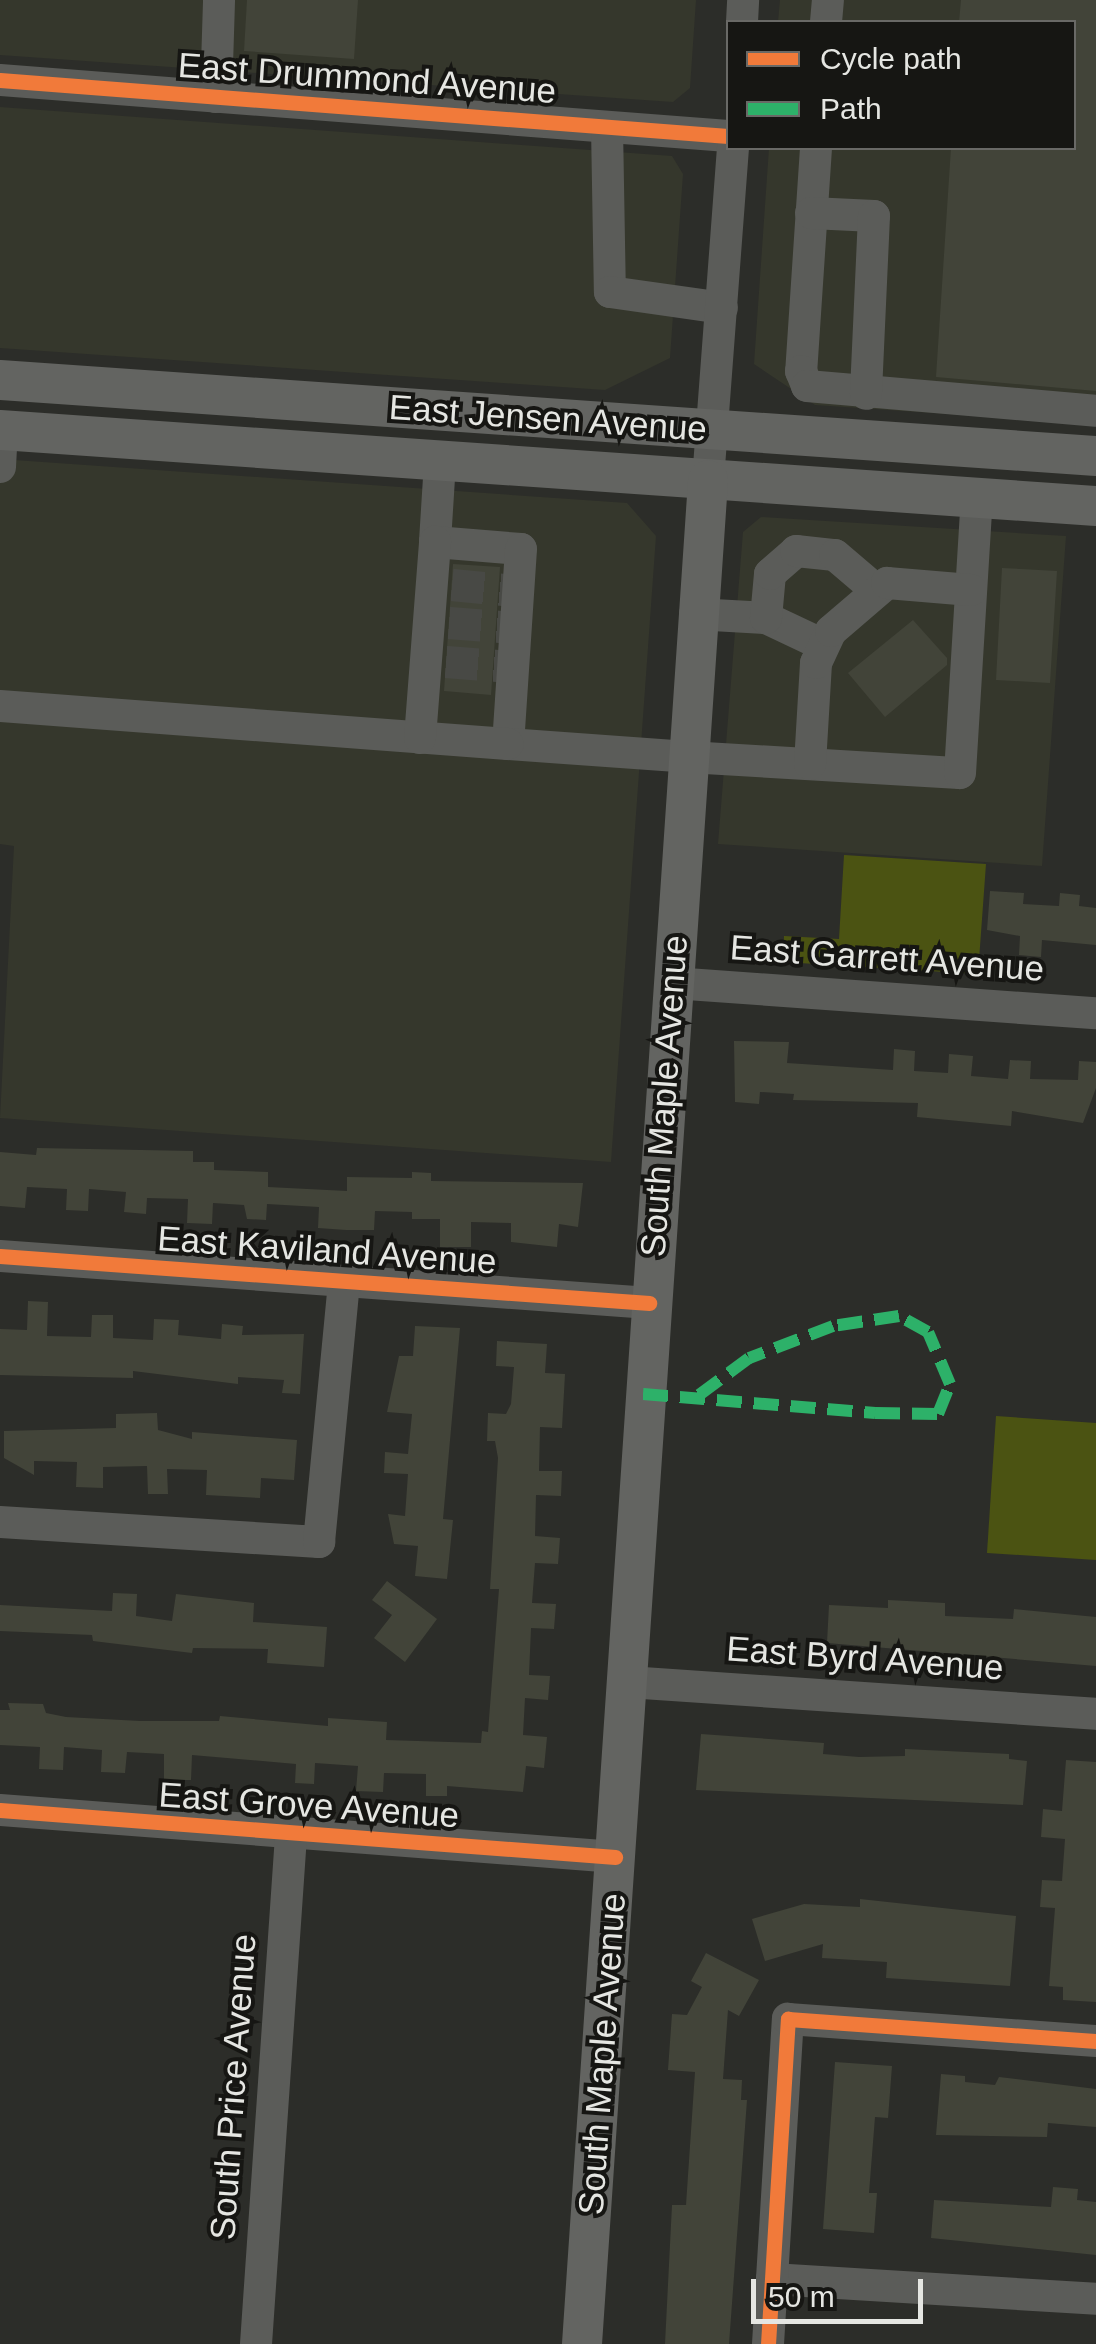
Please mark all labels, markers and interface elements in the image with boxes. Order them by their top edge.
legend [726,20,1076,150]
text: Cycle path [820,42,962,75]
street label: East Drummond Avenue [176,44,558,112]
text: Path [820,92,882,125]
street label: East Jensen Avenue [387,386,709,450]
street label: East Garrett Avenue [728,926,1046,990]
street label: South Maple Avenue [632,933,696,1259]
street label: East Kaviland Avenue [155,1217,499,1283]
street label: East Byrd Avenue [724,1627,1006,1689]
street label: East Grove Avenue [156,1773,462,1837]
street label: South Maple Avenue [570,1891,634,2217]
street label: South Price Avenue [201,1932,265,2242]
scale bar [756,2259,928,2321]
text: 50 m [768,2280,835,2313]

